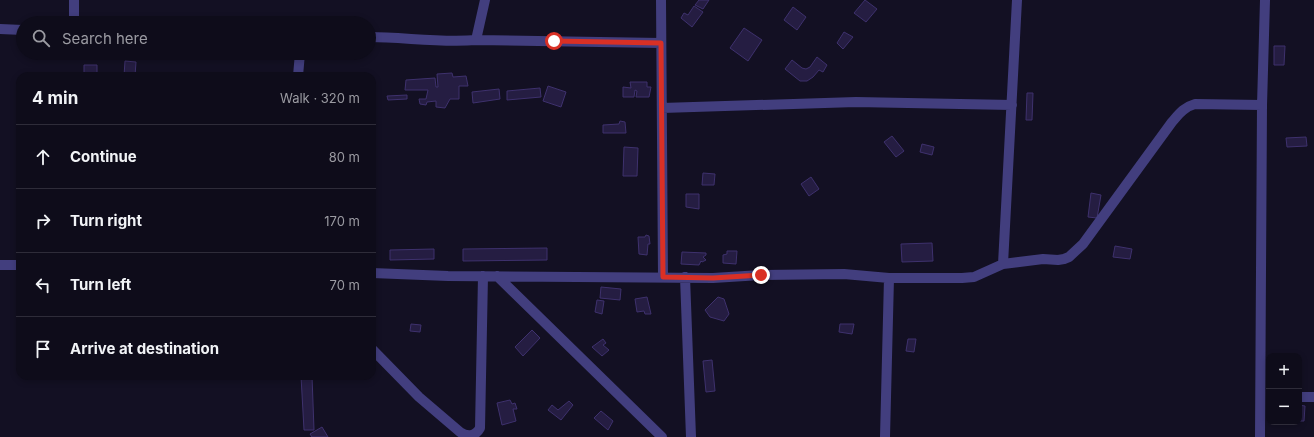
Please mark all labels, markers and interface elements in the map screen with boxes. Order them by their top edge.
search box [16,16,376,60]
icon: search [30,27,52,49]
text: Search here [62,29,148,48]
route start [545,32,563,50]
text: 4 min [32,88,78,108]
text: Walk · 320 m [280,90,360,106]
icon: ahead [32,146,54,168]
text: Continue [70,147,137,166]
text: 80 m [329,149,360,165]
icon: right [32,210,54,232]
text: Turn right [70,211,142,230]
text: 170 m [324,213,360,229]
route end [752,266,770,284]
icon: left [32,274,54,296]
text: Turn left [70,275,131,294]
text: 70 m [330,277,360,293]
icon: arrive [32,338,54,360]
text: Arrive at destination [70,339,219,358]
map controls [1266,353,1302,425]
button: + [1266,353,1302,389]
button: − [1266,389,1302,425]

